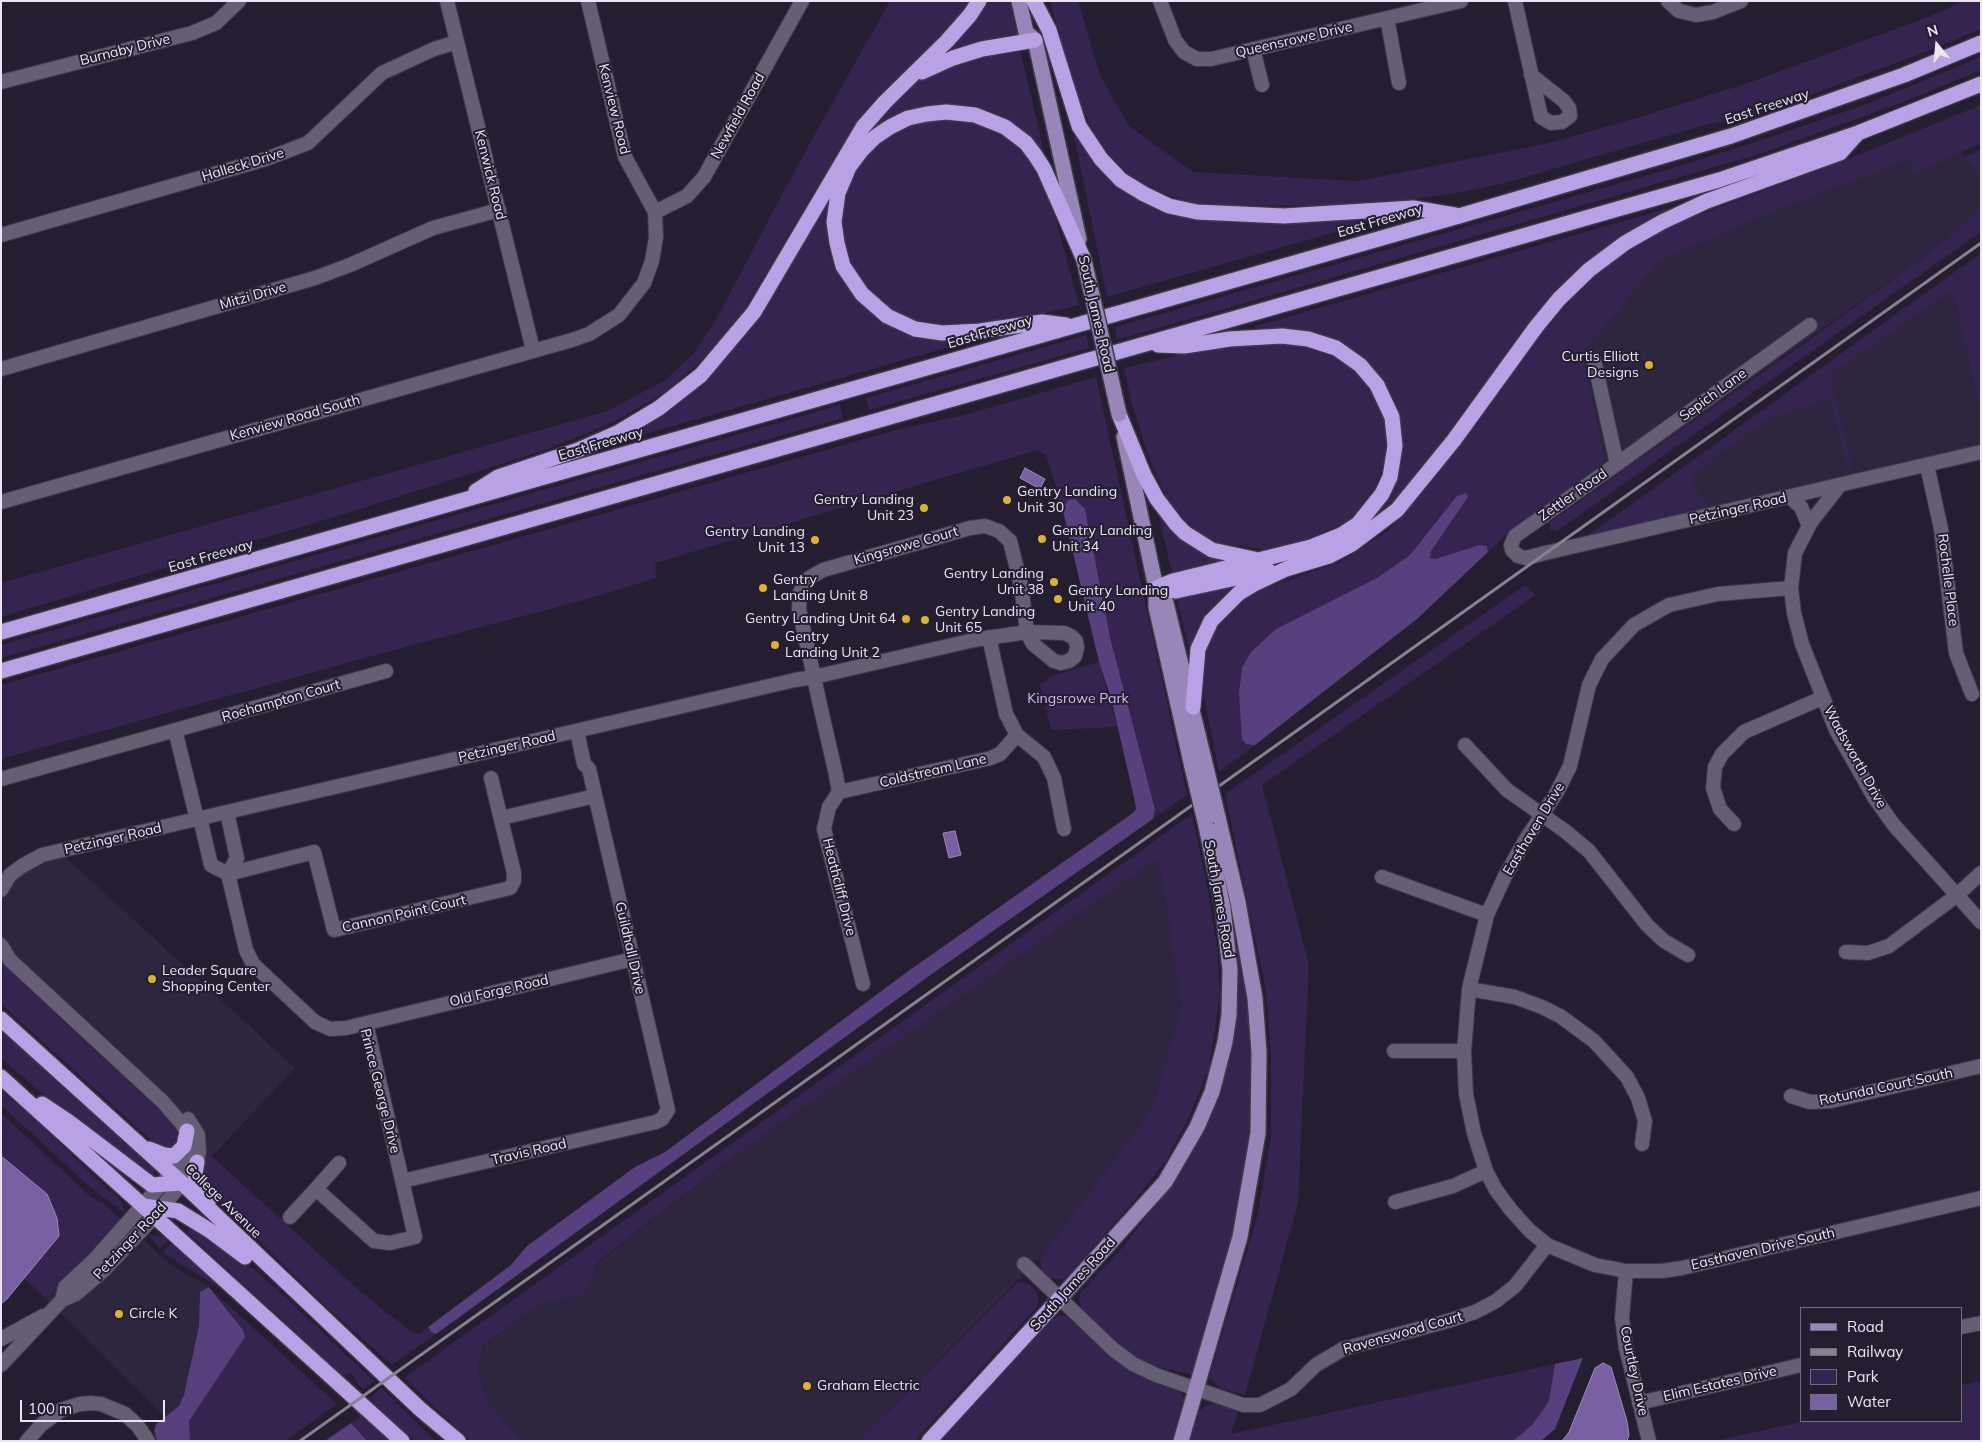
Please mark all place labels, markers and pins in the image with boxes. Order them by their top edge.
place label: Curtis Elliott Designs [1561,349,1639,382]
marker: Curtis Elliott Designs [1643,359,1655,371]
place label: Gentry Landing Unit 30 [1017,484,1117,516]
place label: Gentry Landing Unit 23 [814,492,914,524]
marker: Gentry Landing Unit 30 [1001,494,1013,506]
marker: Gentry Landing Unit 23 [918,502,930,514]
place label: Gentry Landing Unit 34 [1052,523,1152,556]
place label: Gentry Landing Unit 13 [705,524,805,556]
marker: Gentry Landing Unit 34 [1036,533,1048,545]
marker: Gentry Landing Unit 13 [809,534,821,546]
place label: Gentry Landing Unit 38 [944,566,1044,598]
place label: Gentry Landing Unit 8 [773,572,868,604]
marker: Gentry Landing Unit 38 [1048,576,1060,588]
marker: Gentry Landing Unit 8 [757,582,769,594]
place label: Gentry Landing Unit 40 [1068,583,1168,616]
marker: Gentry Landing Unit 40 [1052,593,1064,605]
place label: Gentry Landing Unit 65 [935,604,1035,636]
place label: Gentry Landing Unit 64 [745,611,896,627]
marker: Gentry Landing Unit 64 [900,613,912,625]
marker: Gentry Landing Unit 65 [919,614,931,626]
place label: Gentry Landing Unit 2 [785,629,880,662]
marker: Gentry Landing Unit 2 [769,639,781,651]
place label: Leader Square Shopping Center [162,963,270,996]
marker: Leader Square Shopping Center [146,973,158,985]
place label: Circle K [129,1306,177,1322]
marker: Circle K [113,1308,125,1320]
place label: Graham Electric [817,1378,920,1394]
marker: Graham Electric [801,1380,813,1392]

